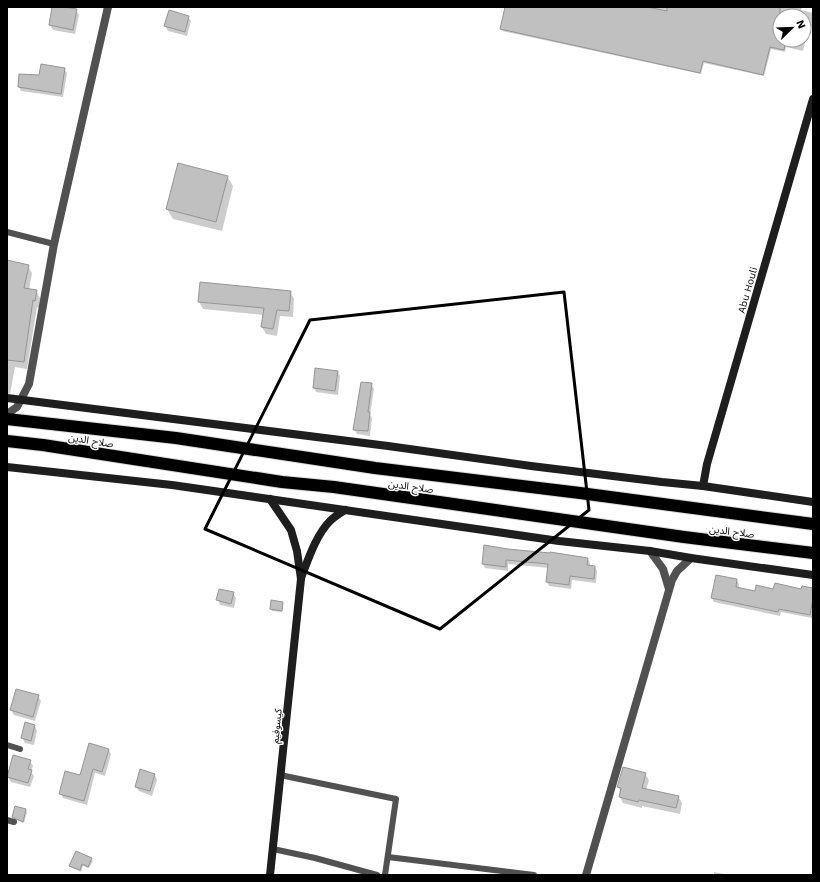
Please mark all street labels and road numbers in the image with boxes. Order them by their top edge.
street label: Abu Houli [736,266,759,315]
street label: صلاح الدين [67,432,114,451]
street label: صلاح الدين [387,478,434,497]
street label: صلاح الدين [708,523,755,542]
street label: كيسوفيم [269,707,286,744]

